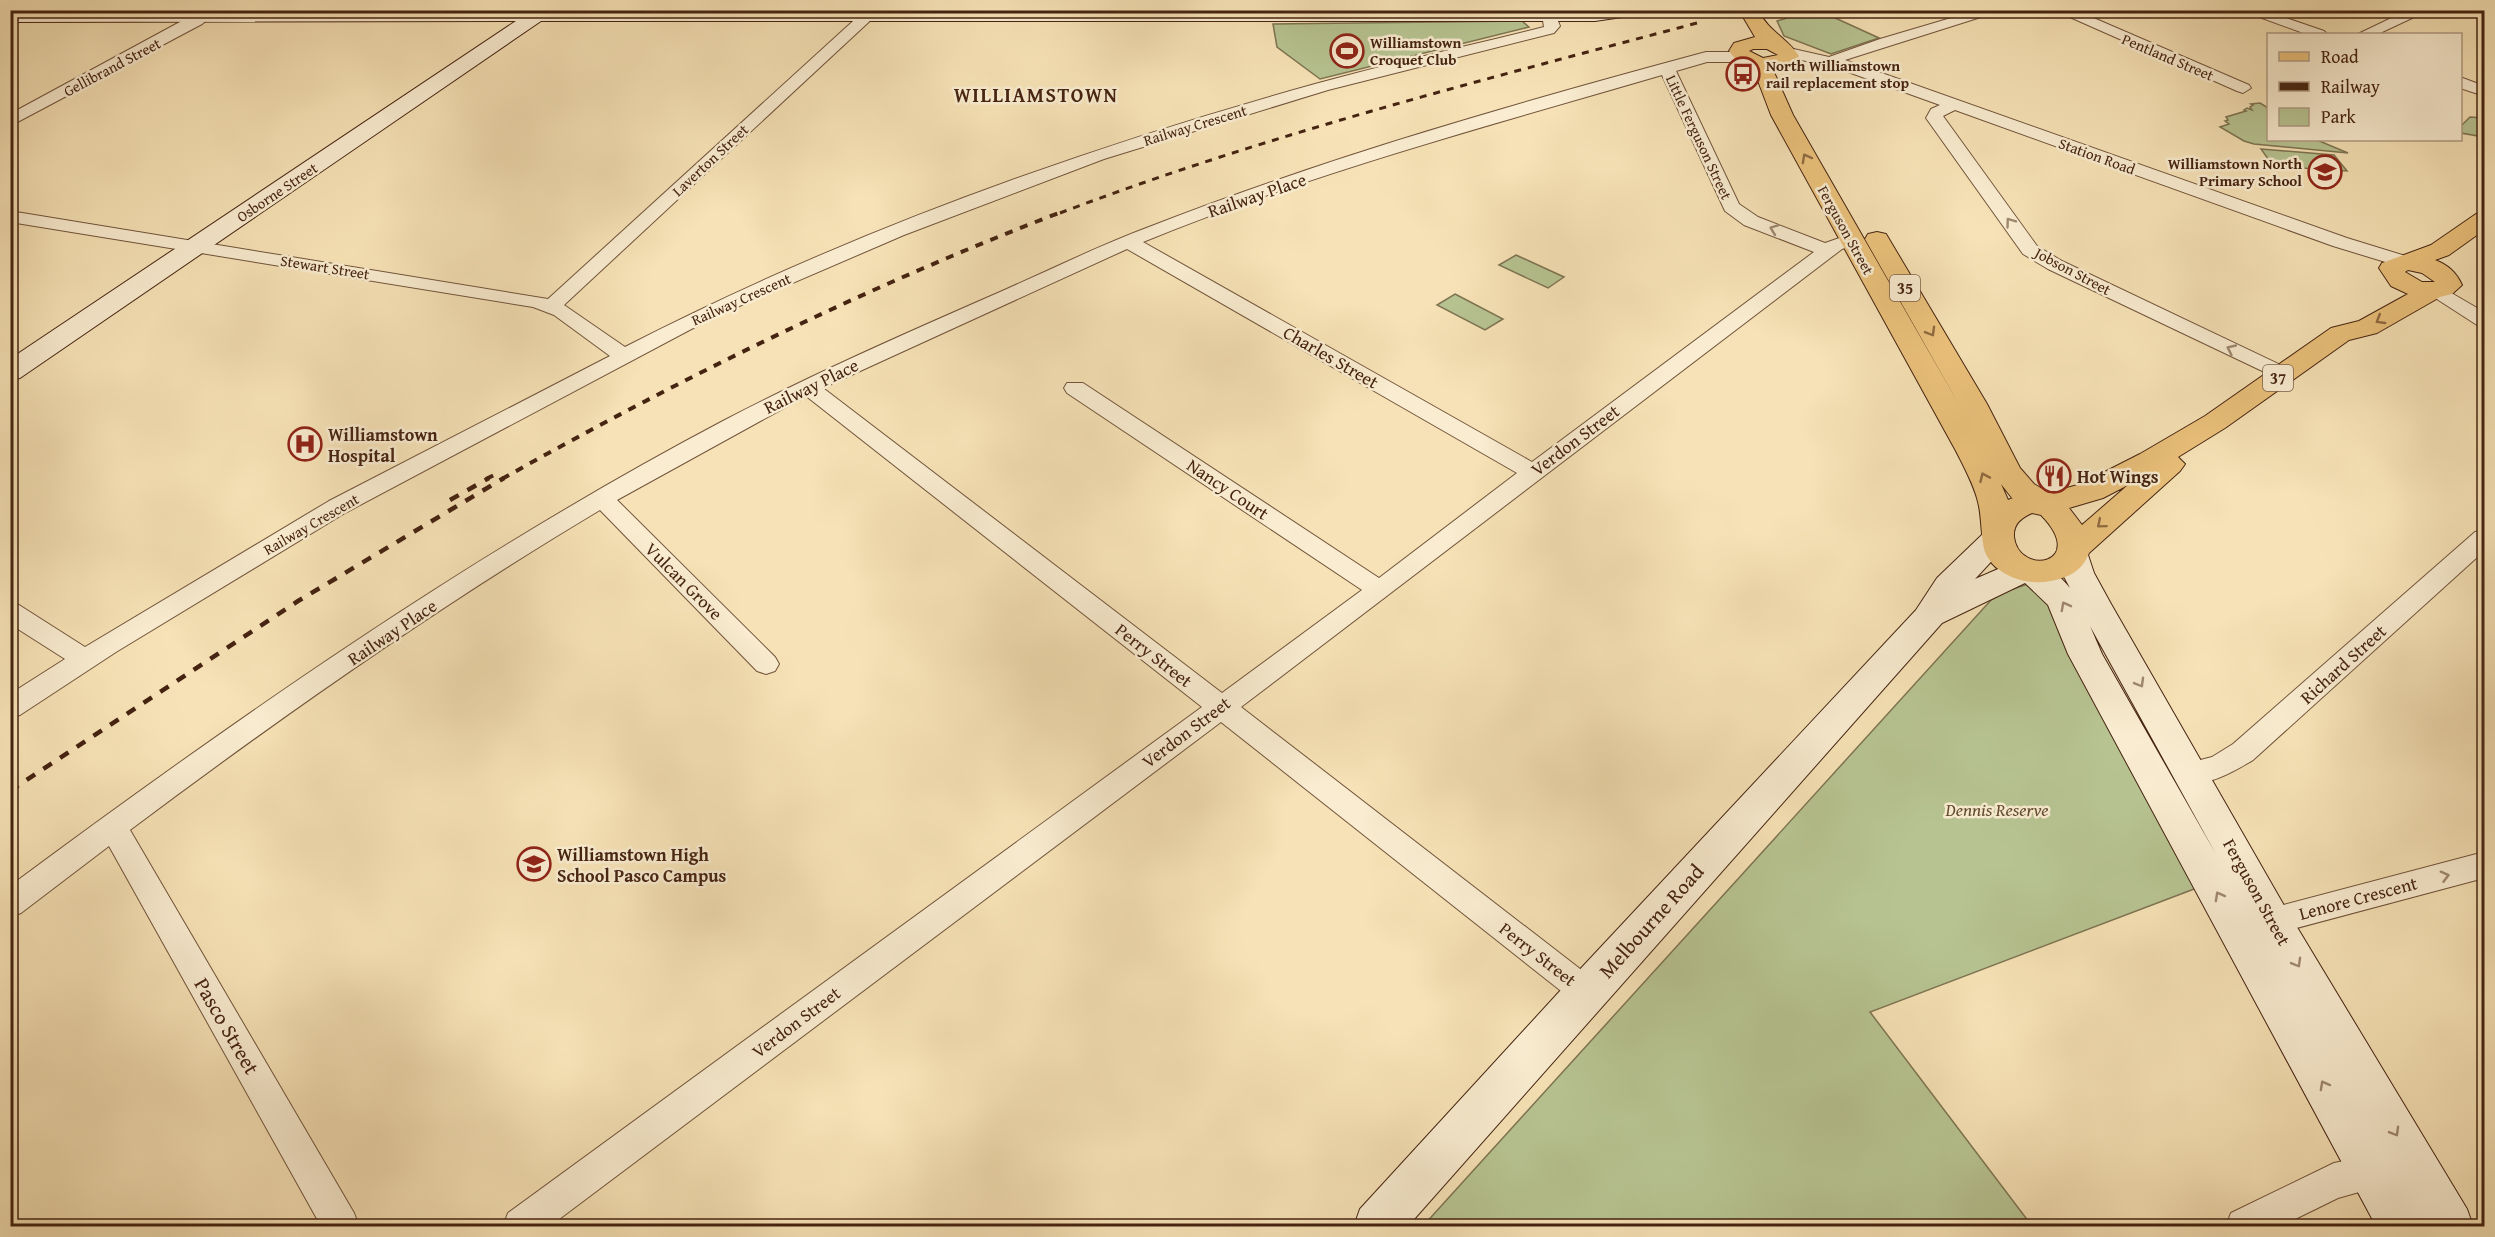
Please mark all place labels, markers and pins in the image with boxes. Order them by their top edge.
place label: Williamstown Croquet Club [1370,32,1462,70]
sports icon: Williamstown Croquet Club [1329,33,1365,69]
place label: North Williamstown rail replacement stop [1766,55,1909,93]
bus stop icon: North Williamstown rail replacement stop [1725,56,1761,92]
place label: Williamstown North Primary School [2168,153,2302,191]
school or university icon: Williamstown North Primary School [2307,154,2343,190]
place label: Williamstown Hospital [328,421,438,469]
hospital icon: Williamstown Hospital [287,426,323,462]
restaurant icon: Hot Wings [2036,458,2072,494]
place label: Hot Wings [2077,463,2159,490]
place label: Williamstown High School Pasco Campus [557,841,726,889]
school or university icon: Williamstown High School Pasco Campus [516,846,552,882]

